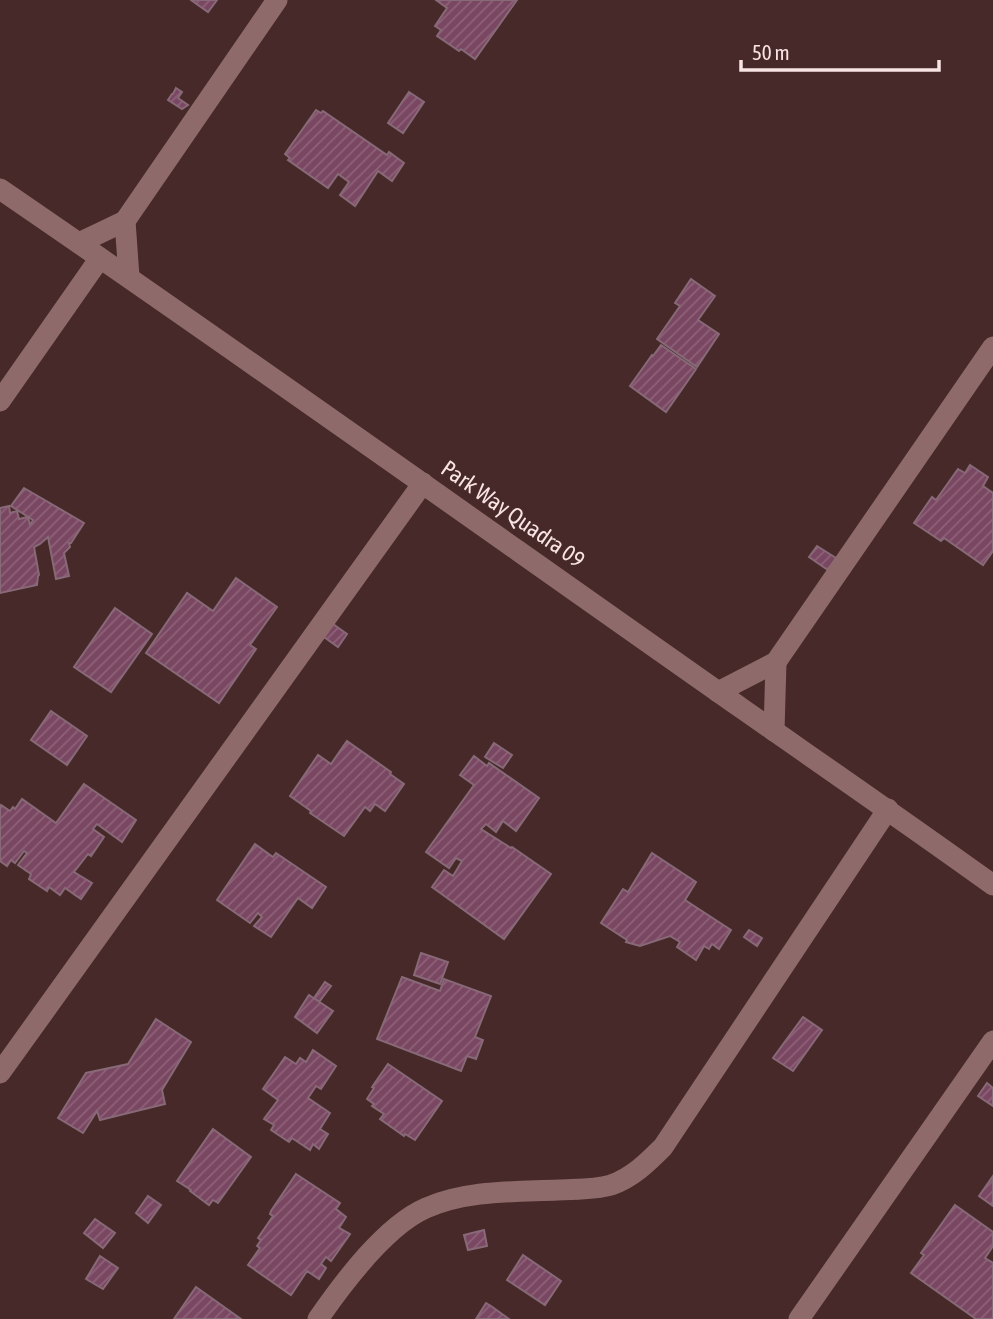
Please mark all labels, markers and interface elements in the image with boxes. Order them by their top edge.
scale bar [741,28,939,72]
text: 50 m [752,40,790,64]
street label: Park Way Quadra 09 [436,455,590,573]

